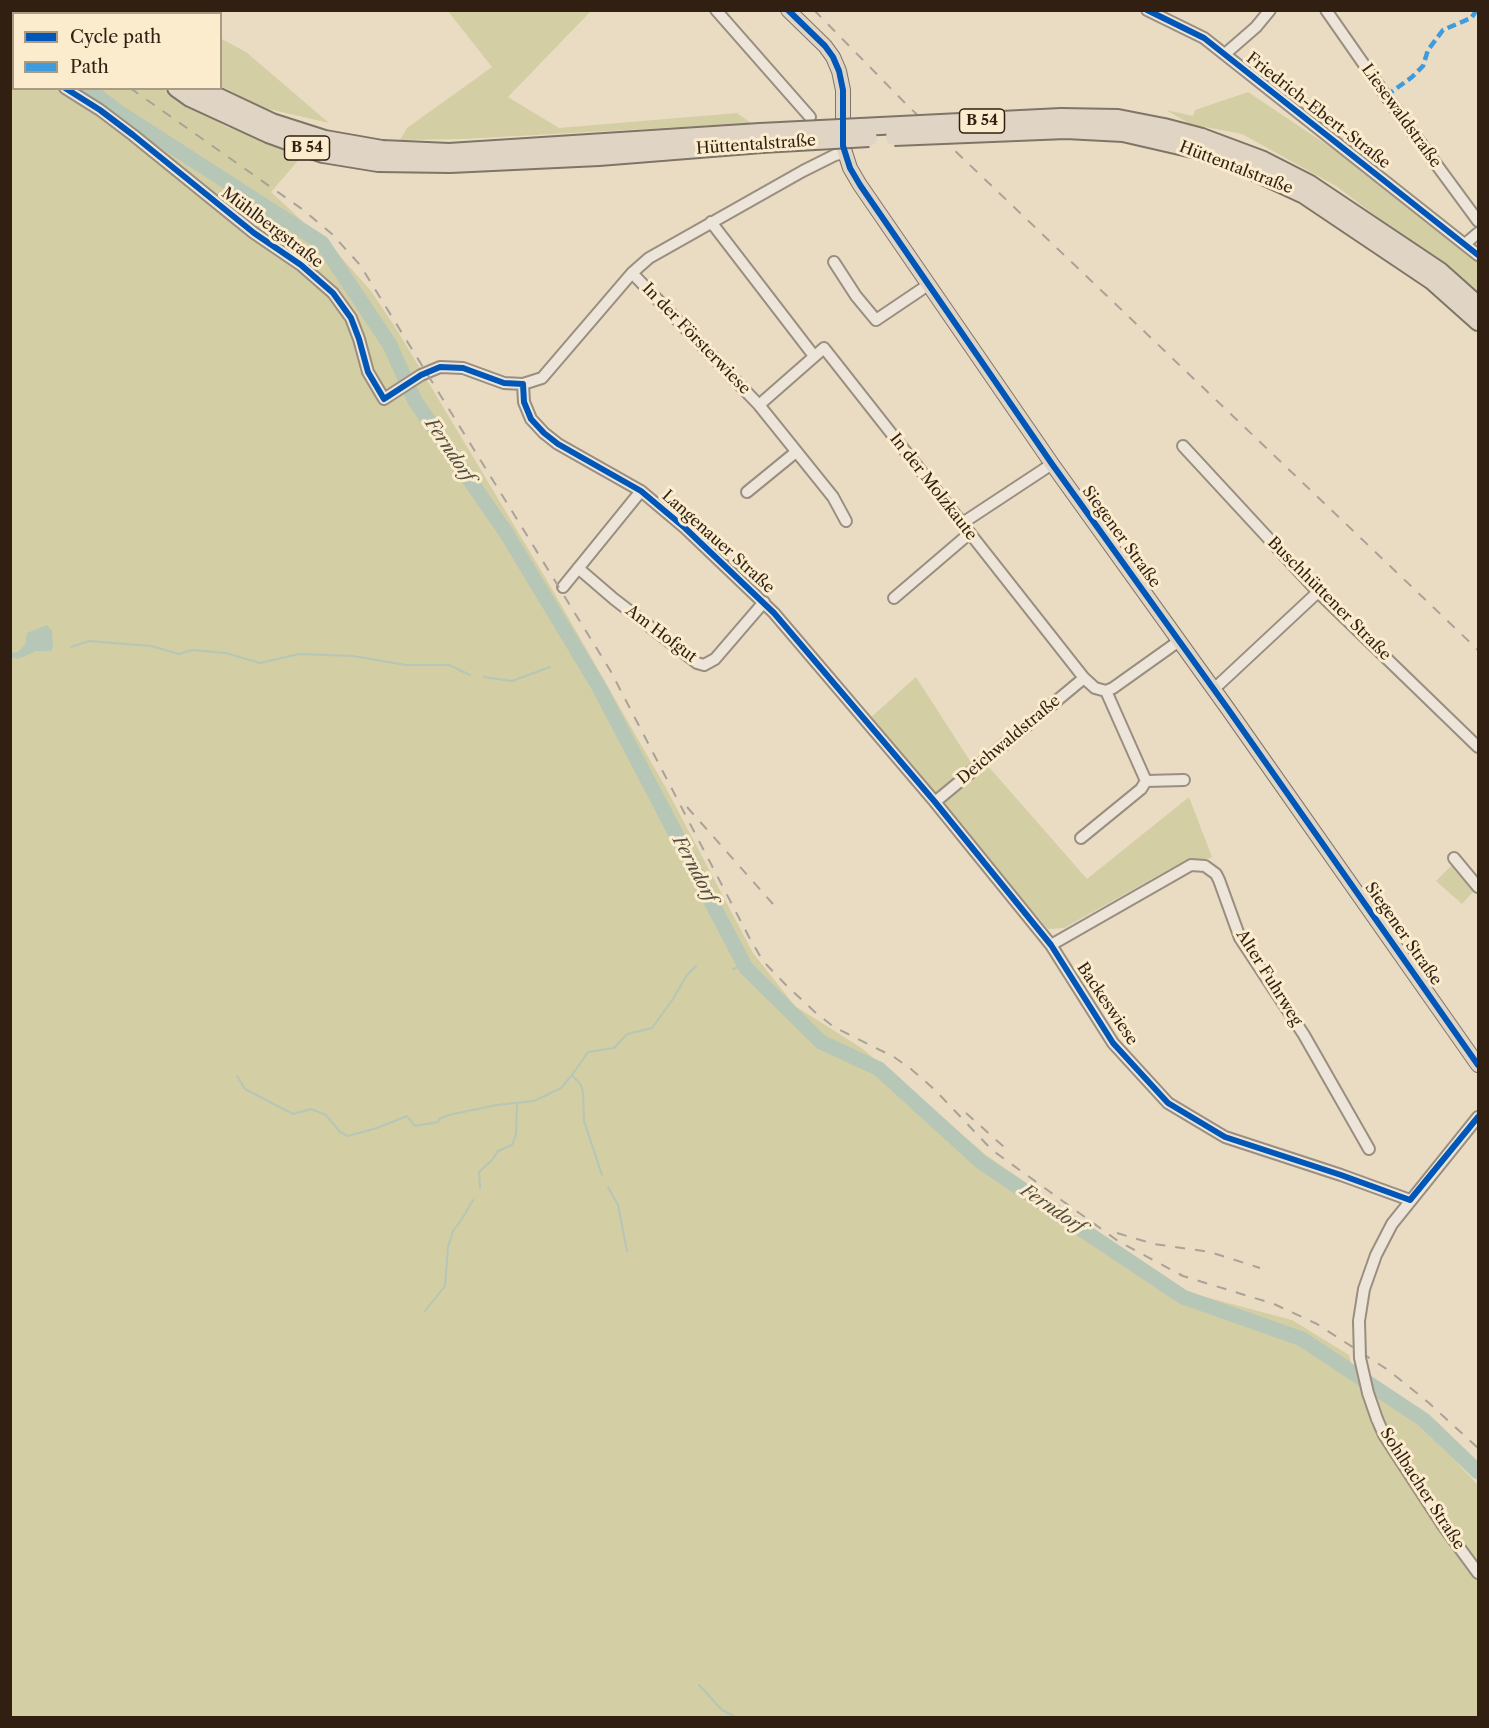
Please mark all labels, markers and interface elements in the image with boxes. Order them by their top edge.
legend [12,12,222,90]
text: Cycle path [70,26,161,48]
street label: Friedrich-Ebert-Straße [1242,49,1394,173]
text: Path [70,56,109,78]
street label: Liesewaldstraße [1357,60,1445,172]
road number: B 54 [960,109,1004,133]
street label: Hüttentalstraße [696,131,816,159]
road number: B 54 [284,136,330,160]
street label: Hüttentalstraße [1177,138,1295,198]
street label: Mühlbergstraße [218,184,326,272]
street label: In der Försterwiese [638,279,754,399]
water label: Ferndorf [420,414,478,486]
street label: In der Molzkaute [885,430,981,544]
street label: Siegener Straße [1078,482,1164,592]
street label: Langenauer Straße [658,486,778,598]
street label: Buschhüttener Straße [1263,533,1395,665]
street label: Am Hofgut [622,601,700,667]
street label: Deichwaldstraße [954,691,1064,789]
water label: Ferndorf [668,832,720,906]
street label: Siegener Straße [1360,879,1446,989]
street label: Alter Fuhrweg [1232,927,1306,1029]
street label: Backeswiese [1072,959,1142,1049]
water label: Ferndorf [1016,1180,1088,1238]
street label: Sohlbacher Straße [1376,1425,1468,1553]

